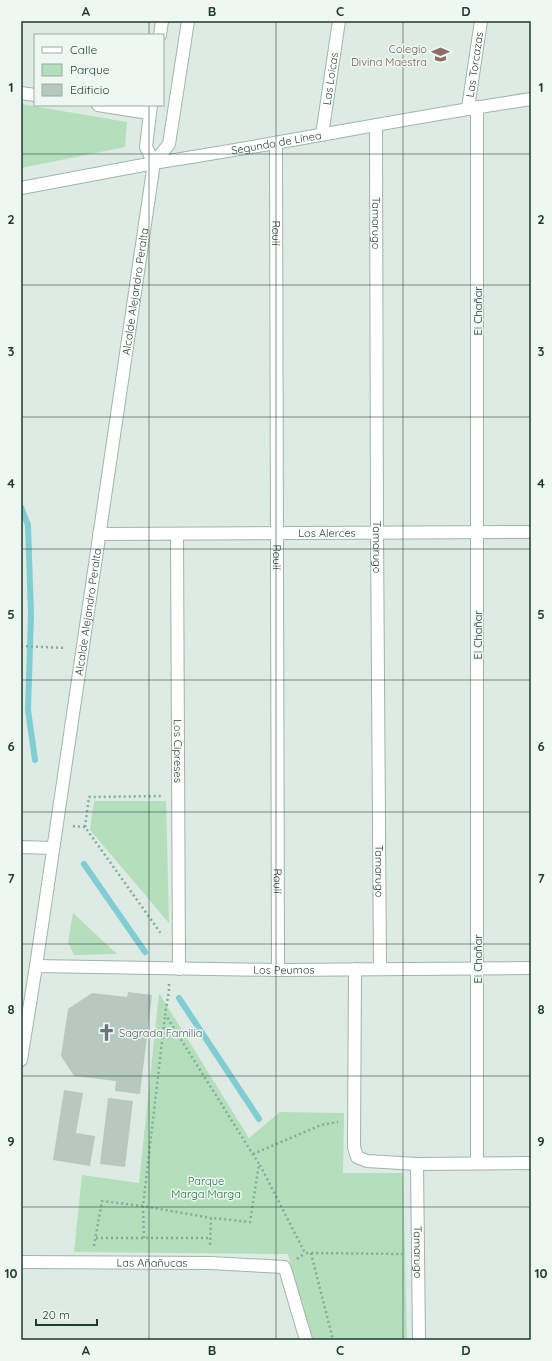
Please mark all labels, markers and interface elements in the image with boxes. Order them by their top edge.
text: A [82,3,91,19]
text: B [208,3,216,19]
text: C [336,3,344,19]
text: D [461,3,471,19]
street label: Las Torcazas [463,31,486,98]
legend [34,34,164,106]
text: Calle [70,42,98,57]
place label: Colegio Divina Maestra [351,42,427,69]
school or university icon: Colegio Divina Maestra [430,45,450,65]
street label: Las Loicas [320,51,341,106]
text: Parque [70,62,110,77]
text: 1 [8,79,14,95]
text: 1 [538,79,544,95]
text: Edificio [70,82,110,97]
street label: Segundo de Línea [230,128,323,157]
street label: Tamarugo [369,197,383,250]
text: 2 [7,211,15,227]
text: 2 [537,211,545,227]
street label: Raulí [269,220,283,246]
street label: Alcalde Alejandro Peralta [119,227,151,356]
street label: El Chañar [471,286,485,336]
text: 3 [8,343,15,359]
text: 3 [538,343,545,359]
text: 4 [7,475,15,491]
text: 4 [537,475,545,491]
street label: Tamarugo [370,521,384,574]
street label: Los Alerces [298,526,356,540]
street label: Raulí [270,544,284,570]
street label: Alcalde Alejandro Peralta [72,547,104,677]
text: 5 [7,606,15,622]
text: 5 [537,606,545,622]
street label: El Chañar [471,610,485,660]
street label: Los Cipreses [171,719,185,783]
text: 6 [7,738,15,754]
text: 6 [537,738,545,754]
street label: Tamarugo [372,845,387,898]
street label: Raulí [271,868,285,894]
text: 7 [7,870,15,886]
text: 7 [537,870,545,886]
street label: El Chañar [471,934,485,984]
street label: Los Peumos [253,963,315,977]
text: 8 [7,1001,15,1017]
text: 8 [537,1001,545,1017]
church icon: Sagrada Familia [96,1023,116,1043]
place label: Sagrada Familia [119,1026,202,1040]
text: 9 [7,1133,15,1149]
text: 9 [537,1133,545,1149]
park label: Parque Marga Marga [171,1174,241,1201]
street label: Tamarugo [411,1226,425,1279]
street label: Las Añañucas [116,1256,188,1270]
text: 10 [4,1265,18,1281]
text: 10 [534,1265,548,1281]
scale bar [36,1301,97,1327]
text: 20 m [42,1307,70,1322]
text: A [82,1342,91,1358]
text: B [208,1342,216,1358]
text: C [336,1342,344,1358]
text: D [461,1342,471,1358]

